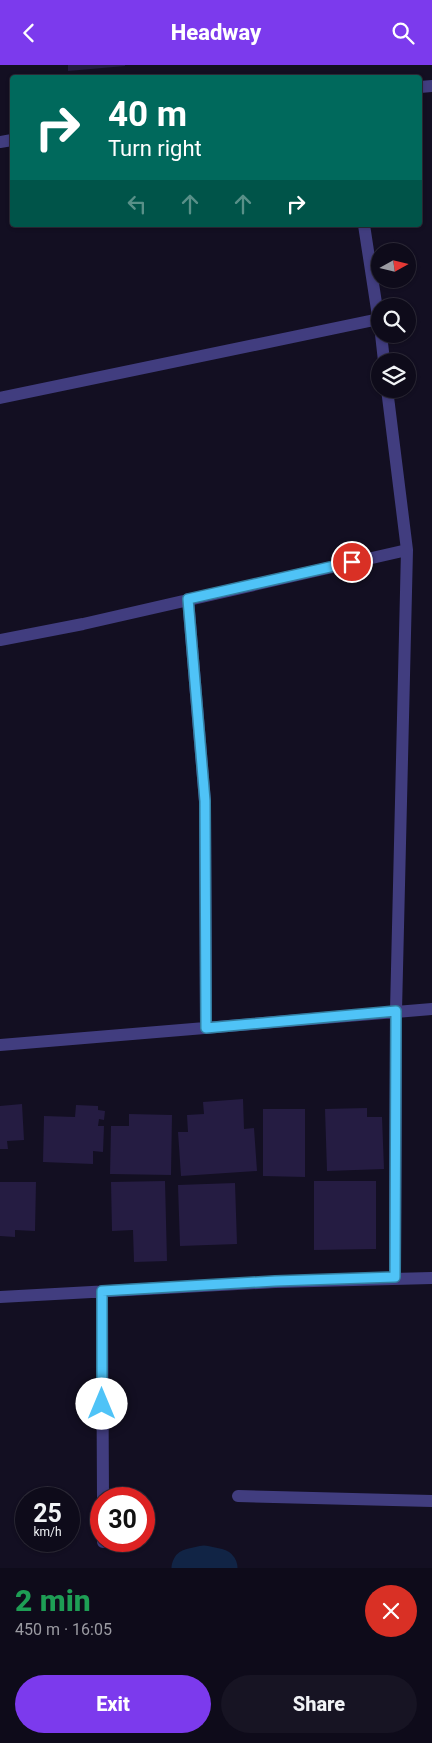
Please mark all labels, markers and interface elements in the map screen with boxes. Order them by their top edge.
icon: back [15,19,43,47]
icon: search [389,19,417,47]
text: Headway [171,20,261,45]
text: 40 m [108,94,187,135]
icon: right [25,95,90,160]
text: Turn right [108,136,202,161]
icon: left [123,190,151,218]
icon: ahead [176,190,204,218]
icon: ahead [229,190,257,218]
icon: right [282,190,310,218]
north arrow [371,243,416,287]
map controls [371,243,416,398]
button: search [371,298,416,343]
button: layers [371,353,416,398]
pin [331,541,373,583]
icon: arrive [338,548,366,576]
position arrow [75,1377,127,1429]
speed limit sign: 30 [90,1487,155,1552]
text: 25 [33,1499,62,1528]
text: km/h [33,1525,62,1539]
text: 2 min [15,1583,91,1618]
button: close [365,1585,417,1637]
text: 450 m · 16:05 [15,1620,112,1639]
button: Exit [15,1675,211,1733]
button: Share [221,1675,417,1733]

